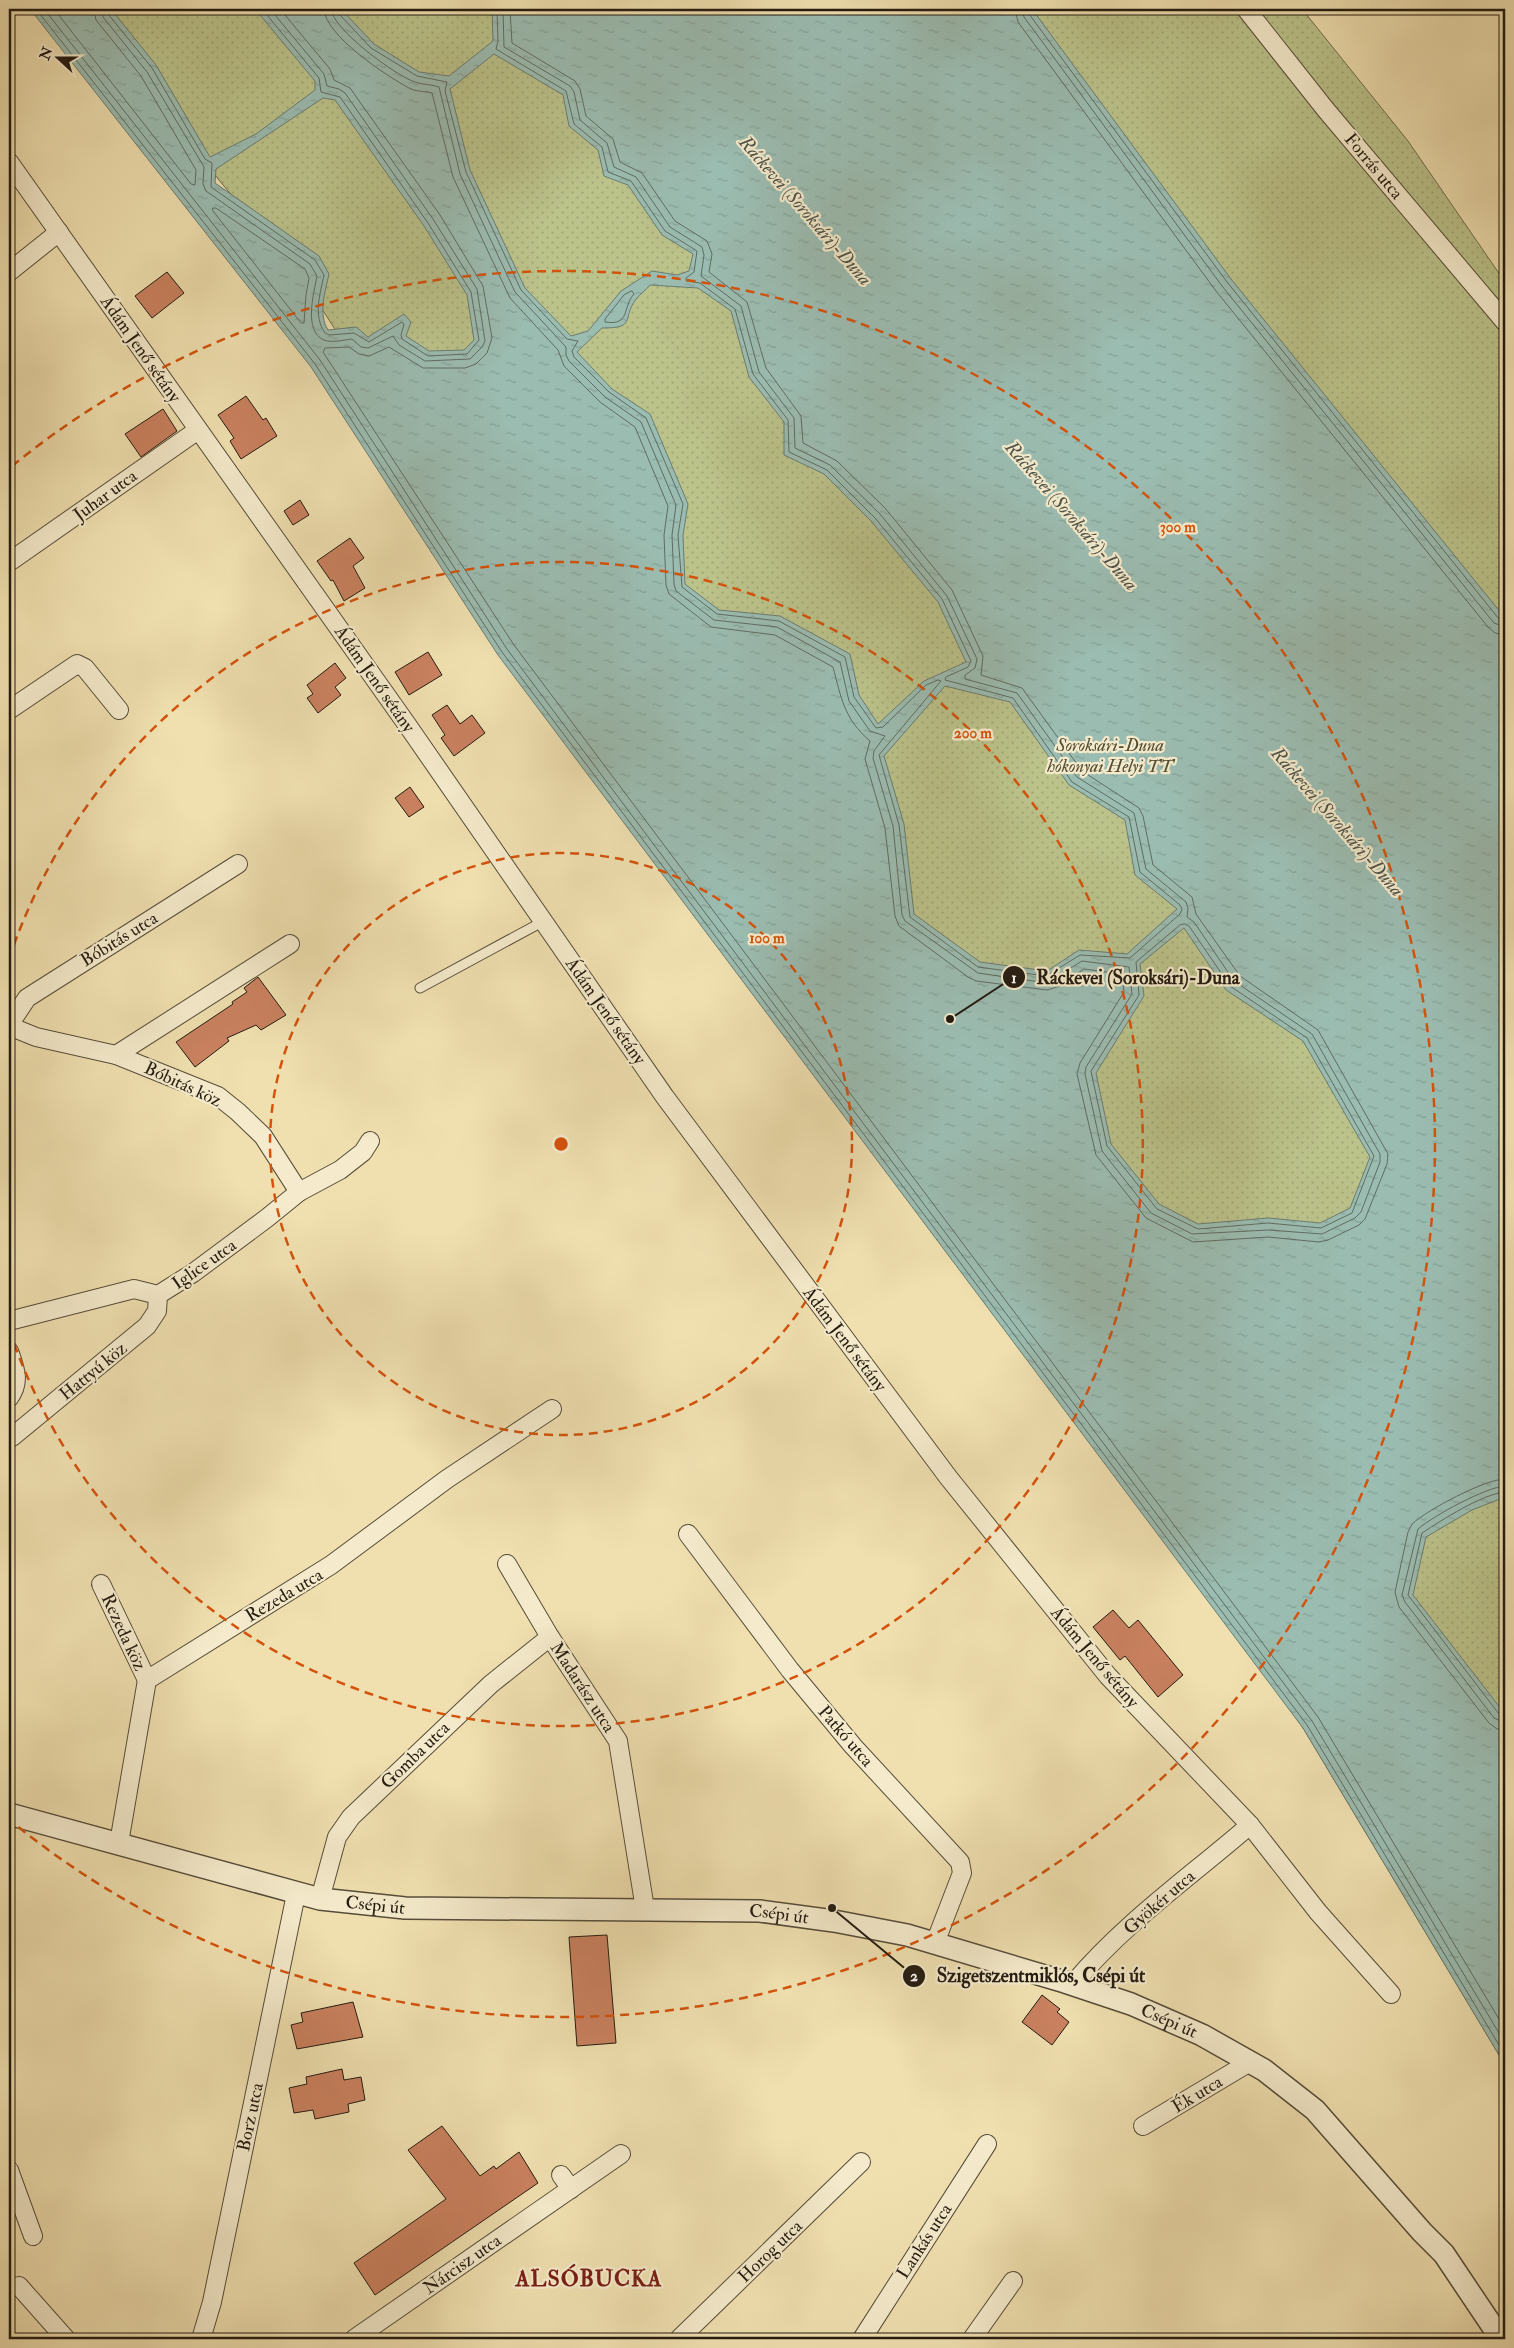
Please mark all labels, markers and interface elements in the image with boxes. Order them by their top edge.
north arrow [32,32,82,82]
text: N [36,44,57,63]
street label: Forrás utca [1339,128,1409,205]
water label: Ráckevei (Soroksári)-Duna [733,130,877,291]
street label: Ádám Jenő sétány [95,290,187,408]
water label: Ráckevei (Soroksári)-Duna [999,435,1143,596]
street label: Juhar utca [68,464,142,527]
text: 300 m [1160,518,1196,537]
street label: Ádám Jenő sétány [329,620,421,738]
text: 200 m [954,724,992,743]
park label: Soroksári-Duna hókonyai Helyi TT [1046,734,1175,778]
water label: Ráckevei (Soroksári)-Duna [1265,741,1409,902]
street label: Bóbitás utca [76,906,163,972]
text: 100 m [749,929,785,948]
street label: Ádám Jenő sétány [560,952,652,1070]
callout: Ráckevei (Soroksári)-Duna [1002,960,1250,994]
text: Ráckevei (Soroksári)-Duna [1036,966,1241,990]
text: 1 [1011,969,1017,988]
street label: Bóbitás köz [140,1057,225,1112]
centre of rings [552,1135,570,1153]
street label: Iglice utca [167,1234,242,1295]
street label: Ádám Jenő sétány [797,1281,892,1397]
street label: Hattyú köz [55,1337,132,1406]
street label: Rezeda utca [241,1563,328,1628]
street label: Rezeda köz [96,1590,151,1675]
street label: Ádám Jenő sétány [1045,1601,1144,1714]
street label: Madarász utca [545,1638,621,1737]
street label: Patkó utca [813,1701,879,1772]
street label: Gomba utca [376,1716,455,1794]
street label: Gyökér utca [1119,1865,1200,1940]
street label: Csépi út [344,1891,406,1920]
street label: Csépi út [749,1900,810,1929]
callout: Szigetszentmiklós, Csépi út [902,1959,1155,1993]
text: Szigetszentmiklós, Csépi út [937,1964,1146,1989]
text: 2 [910,1967,918,1986]
street label: Csépi út [1137,1999,1201,2044]
street label: Ék utca [1168,2070,1227,2118]
street label: Borz utca [232,2080,269,2153]
street label: Lankás utca [892,2199,958,2283]
street label: Horog utca [733,2215,808,2288]
street label: Nárcisz utca [419,2229,506,2300]
district label: ALSÓBUCKA [515,2263,662,2293]

